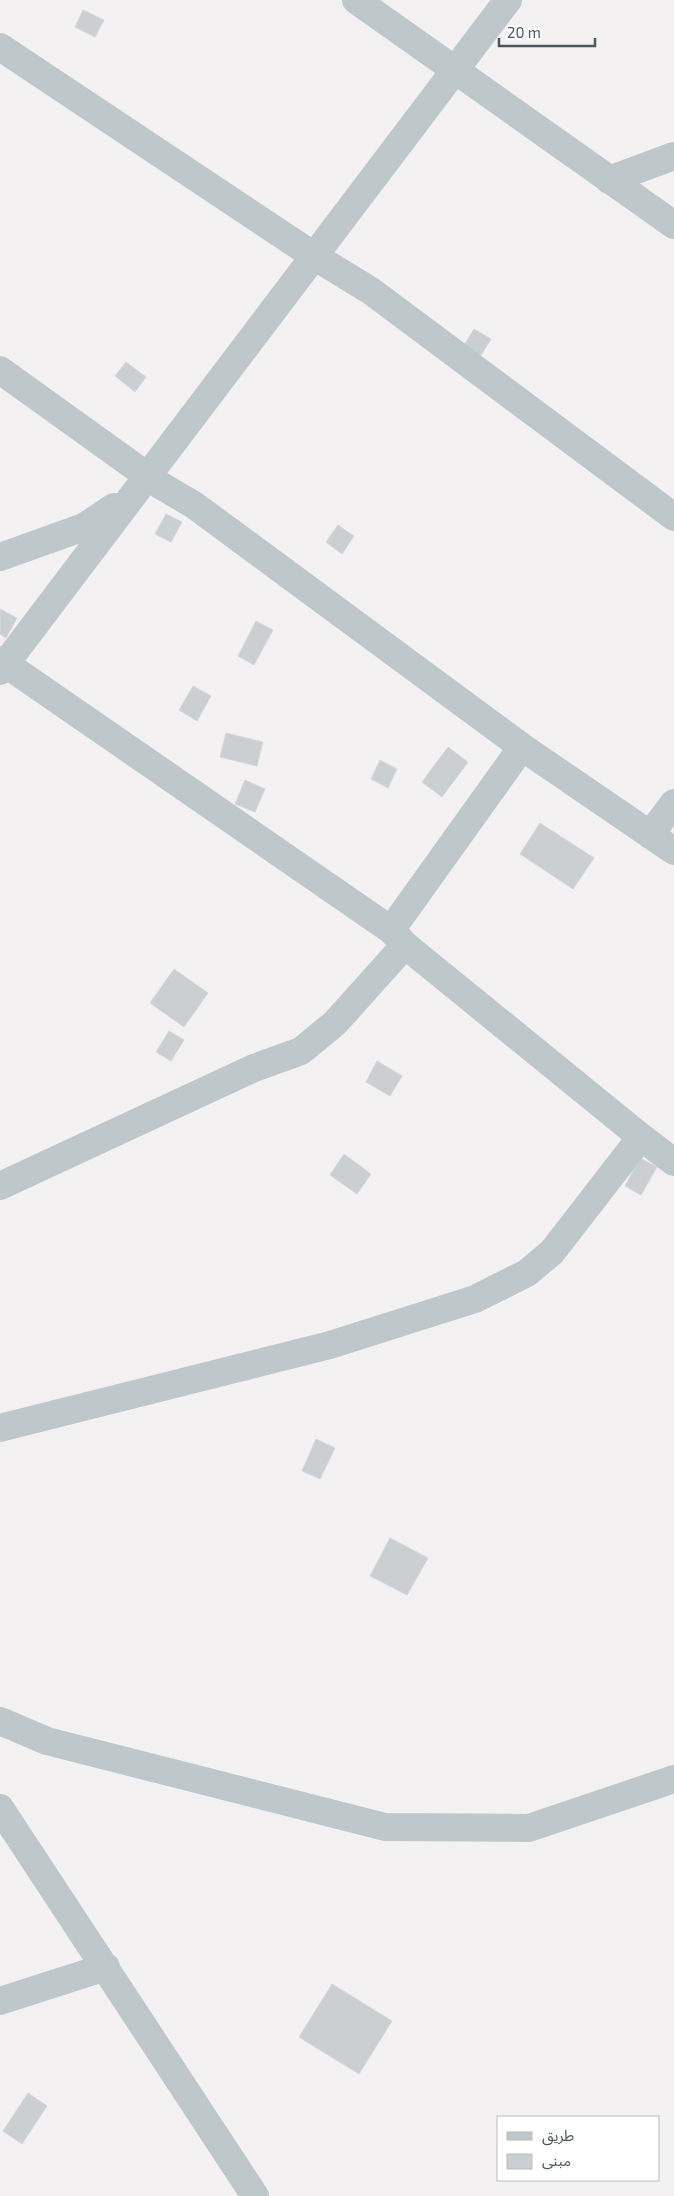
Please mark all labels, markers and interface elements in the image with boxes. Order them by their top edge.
scale bar [499,15,595,47]
text: 20 m [507,23,541,41]
legend [497,2116,659,2181]
text: طريق [542,2126,574,2146]
text: مبنى [542,2151,571,2170]

